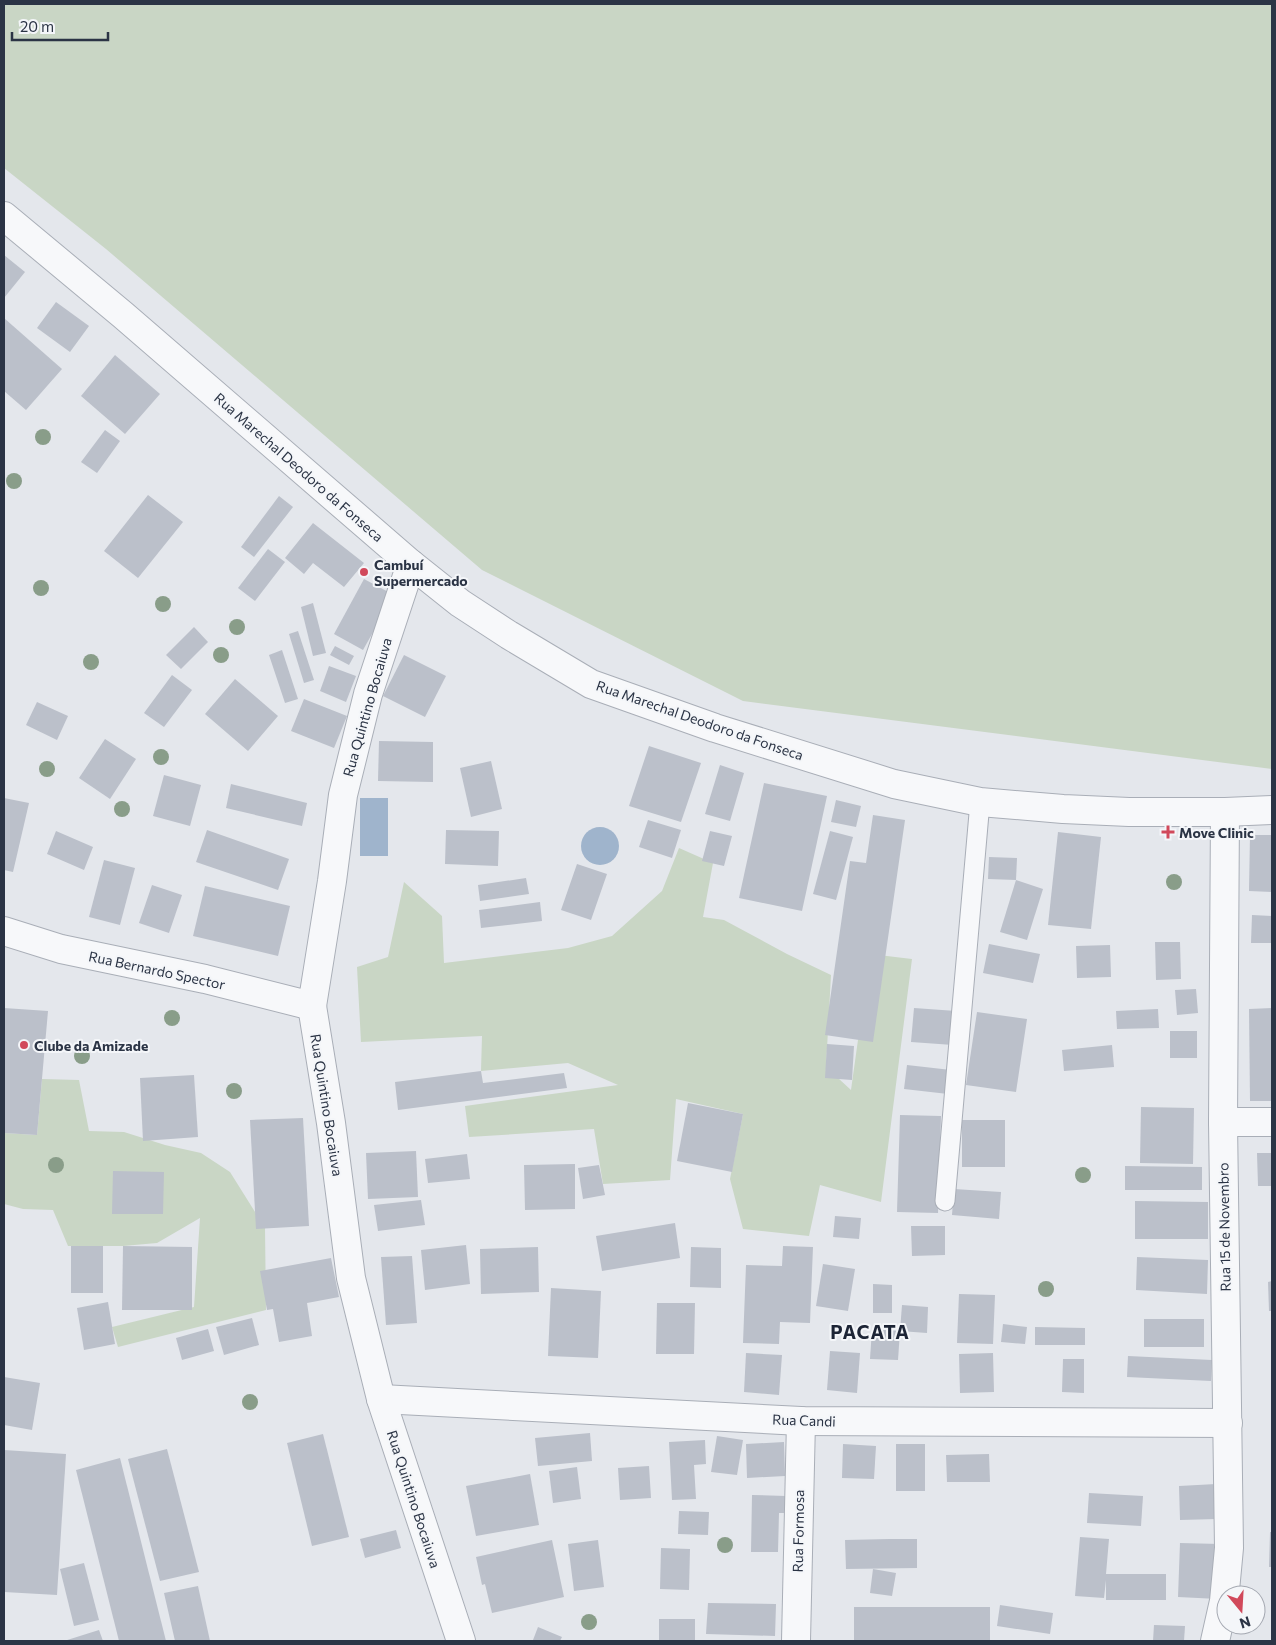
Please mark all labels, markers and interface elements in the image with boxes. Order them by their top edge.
scale bar [12,10,109,42]
text: 20 m [20,17,54,35]
street label: Rua Marechal Deodoro da Fonseca [211,389,387,545]
place label: Cambuí Supermercado [374,556,468,589]
marker: Cambuí Supermercado [358,566,370,578]
street label: Rua Quintino Bocaiuva [339,636,395,778]
street label: Rua Marechal Deodoro da Fonseca [594,676,806,764]
place label: Move Clinic [1179,824,1254,841]
marker: Move Clinic [1161,825,1175,839]
street label: Rua Bernardo Spector [87,947,227,993]
street label: Rua Quintino Bocaiuva [307,1033,347,1177]
place label: Clube da Amizade [34,1037,148,1054]
marker: Clube da Amizade [18,1039,30,1051]
street label: Rua 15 de Novembro [1214,1162,1234,1292]
district label: PACATA [830,1320,910,1343]
street label: Rua Candi [772,1410,836,1430]
street label: Rua Quintino Bocaiuva [384,1428,444,1570]
street label: Rua Formosa [789,1489,807,1573]
north arrow [1216,1585,1266,1635]
text: N [1238,1613,1253,1633]

